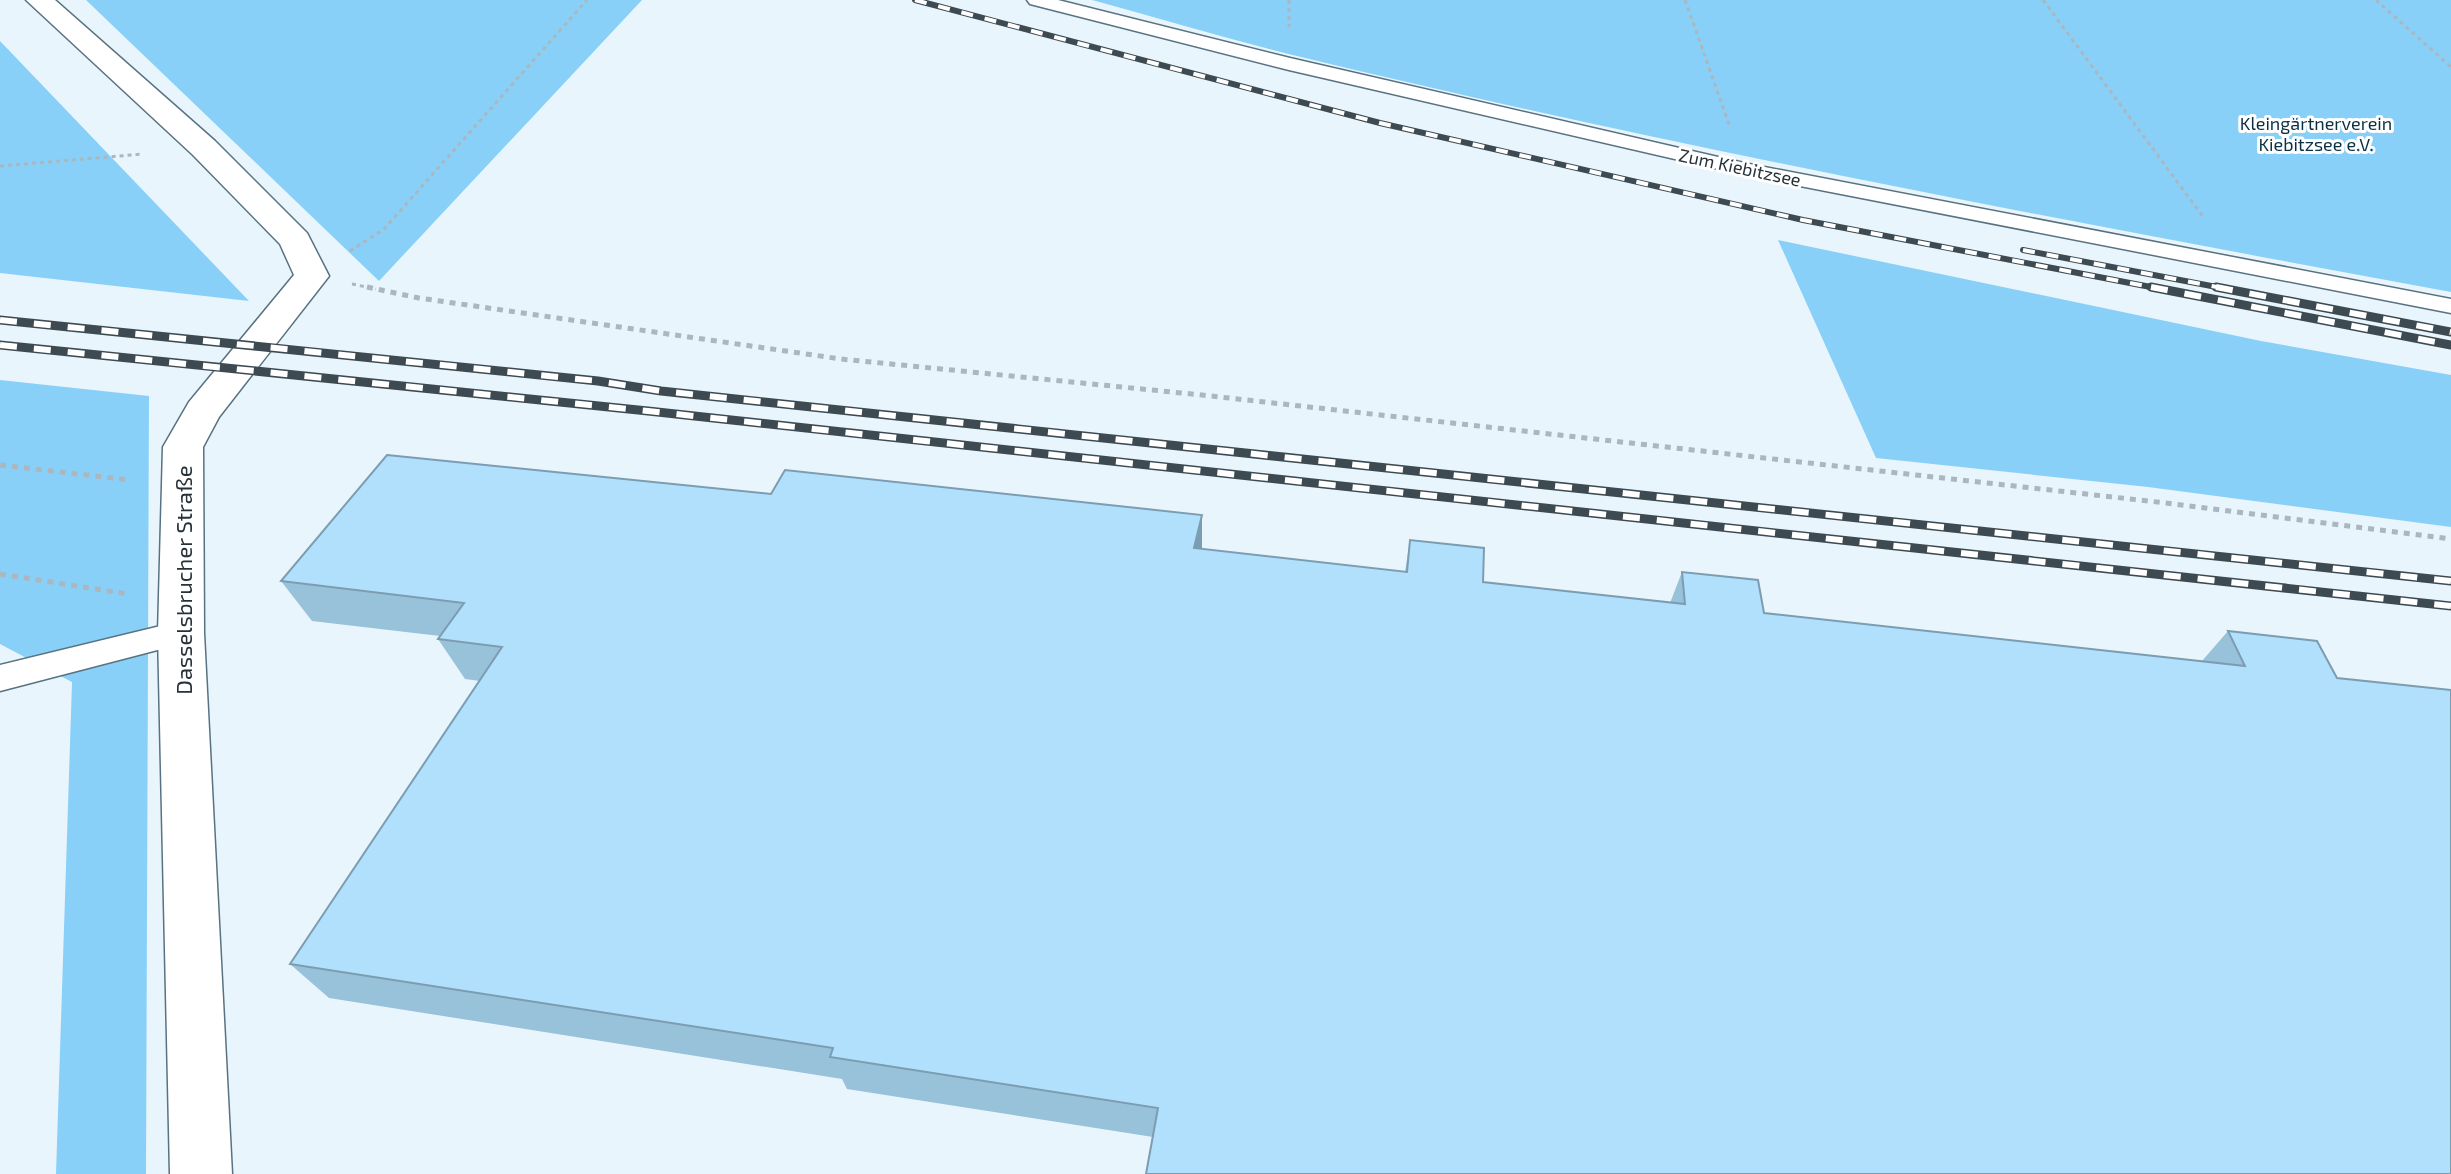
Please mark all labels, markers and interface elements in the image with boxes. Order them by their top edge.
park label: Kleingärtnerverein Kiebitzsee e.V. [2240,112,2392,155]
street label: Zum Kiebitzsee [1677,143,1803,191]
street label: Dasselsbrucher Straße [170,465,196,695]

